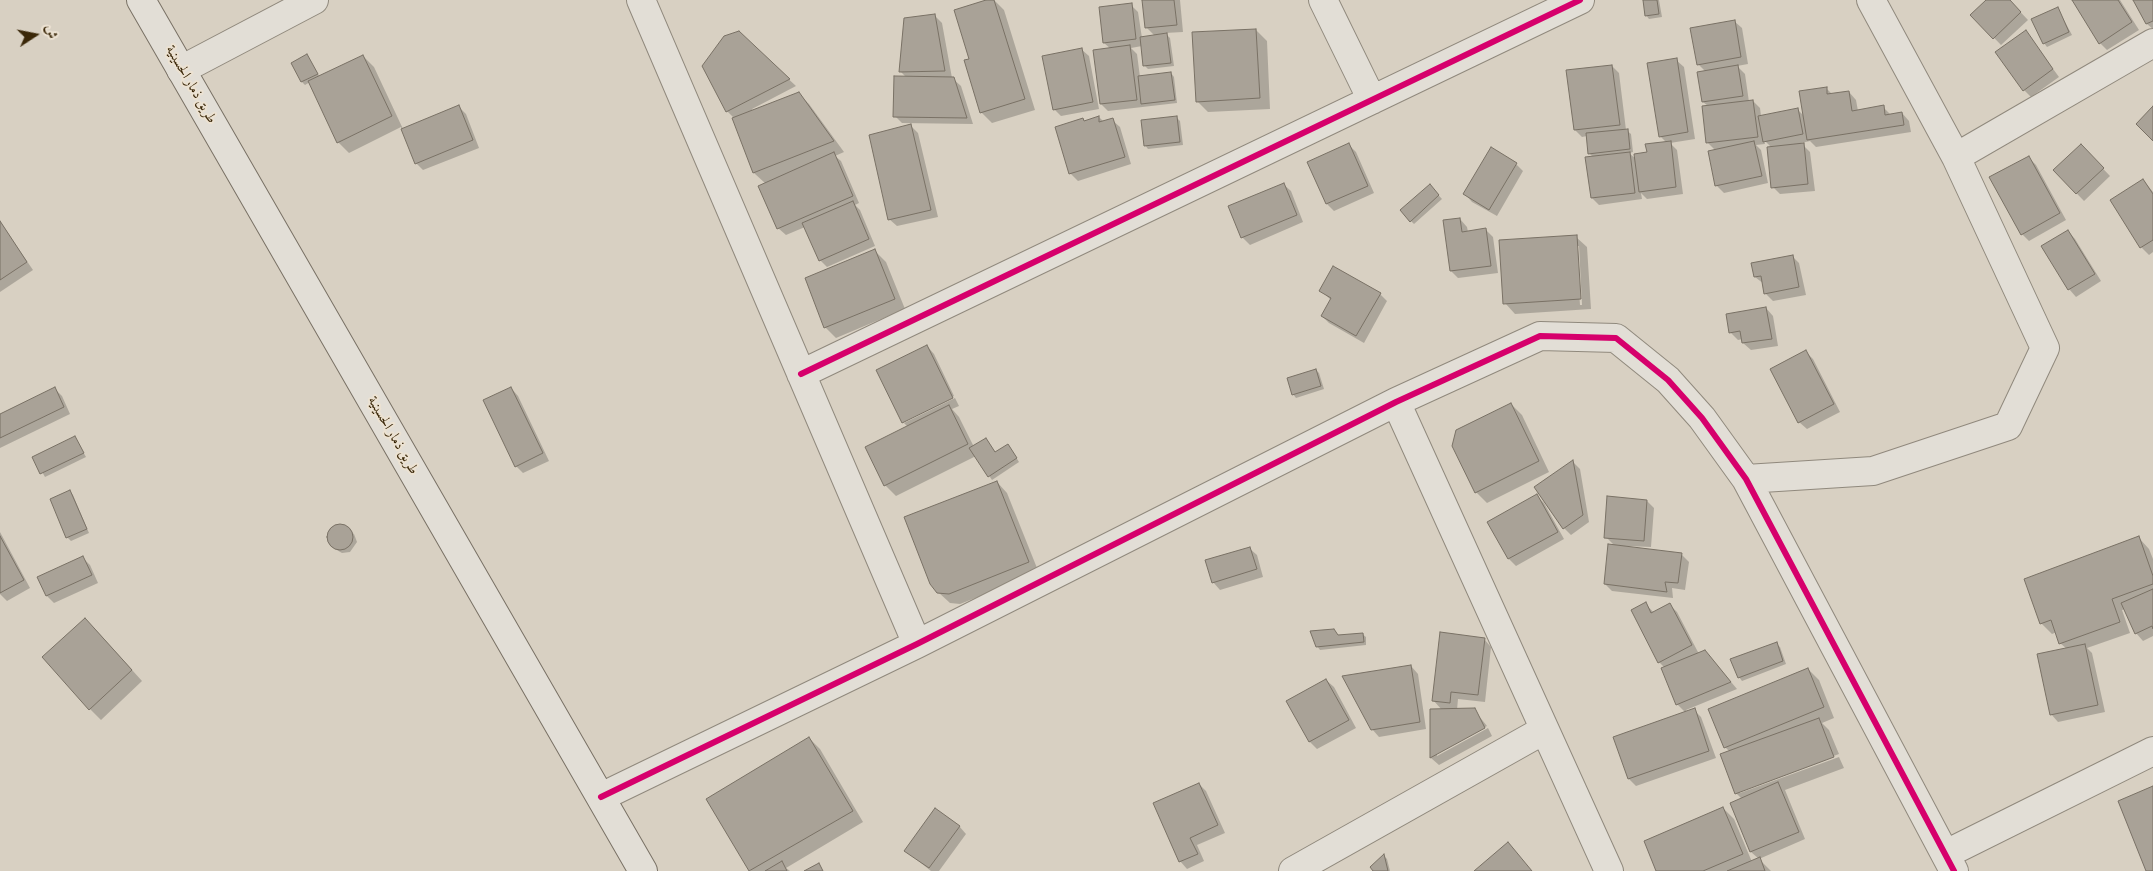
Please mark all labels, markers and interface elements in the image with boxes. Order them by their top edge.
north arrow [10,10,60,60]
text: ش [40,23,61,41]
street label: طريق ذمار الحسينية [161,43,219,127]
street label: طريق ذمار الحسينية [363,394,421,478]

